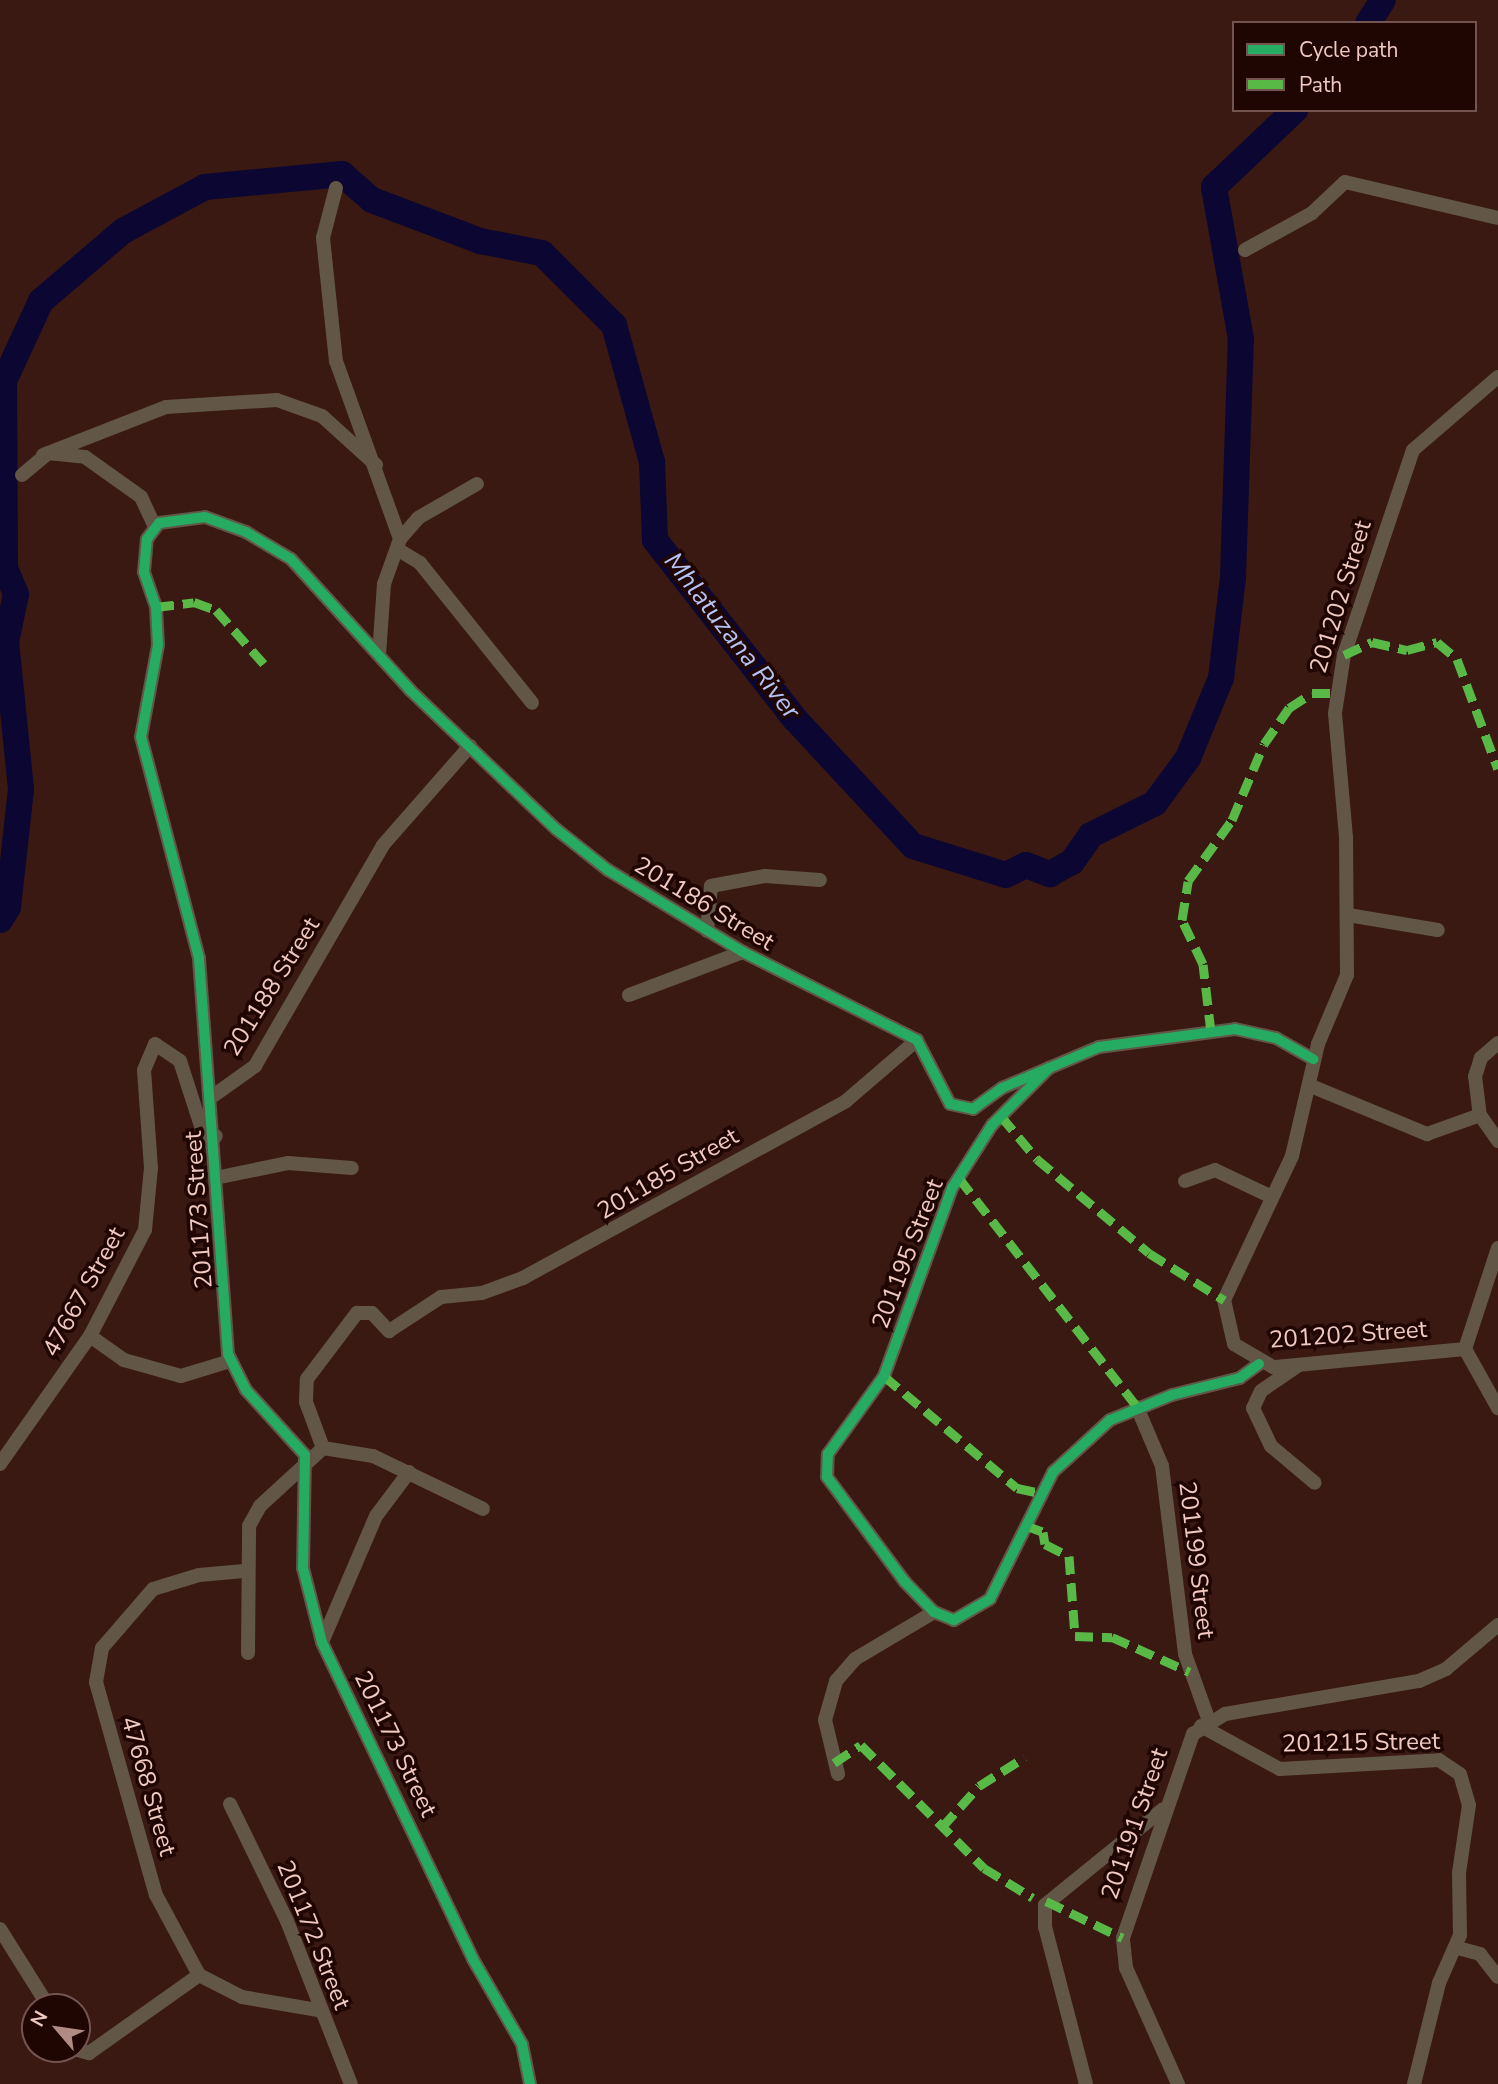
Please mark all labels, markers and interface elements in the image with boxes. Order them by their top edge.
legend [1232,21,1477,112]
text: Cycle path [1299,36,1398,64]
text: Path [1299,71,1342,99]
street label: 201202 Street [1304,517,1378,677]
water label: Mhlatuzana River [657,546,807,726]
street label: 201186 Street [629,851,779,957]
street label: 201188 Street [218,912,326,1062]
street label: 201185 Street [592,1122,744,1226]
street label: 201173 Street [179,1130,219,1290]
street label: 201195 Street [866,1175,950,1333]
street label: 47667 Street [37,1222,131,1362]
street label: 201202 Street [1268,1315,1428,1355]
street label: 201199 Street [1172,1480,1220,1640]
street label: 201173 Street [347,1667,443,1821]
street label: 47668 Street [114,1713,182,1859]
street label: 201215 Street [1282,1727,1440,1759]
street label: 201191 Street [1096,1745,1174,1903]
street label: 201172 Street [270,1856,356,2014]
north arrow [21,1993,91,2063]
text: N [25,2006,54,2031]

